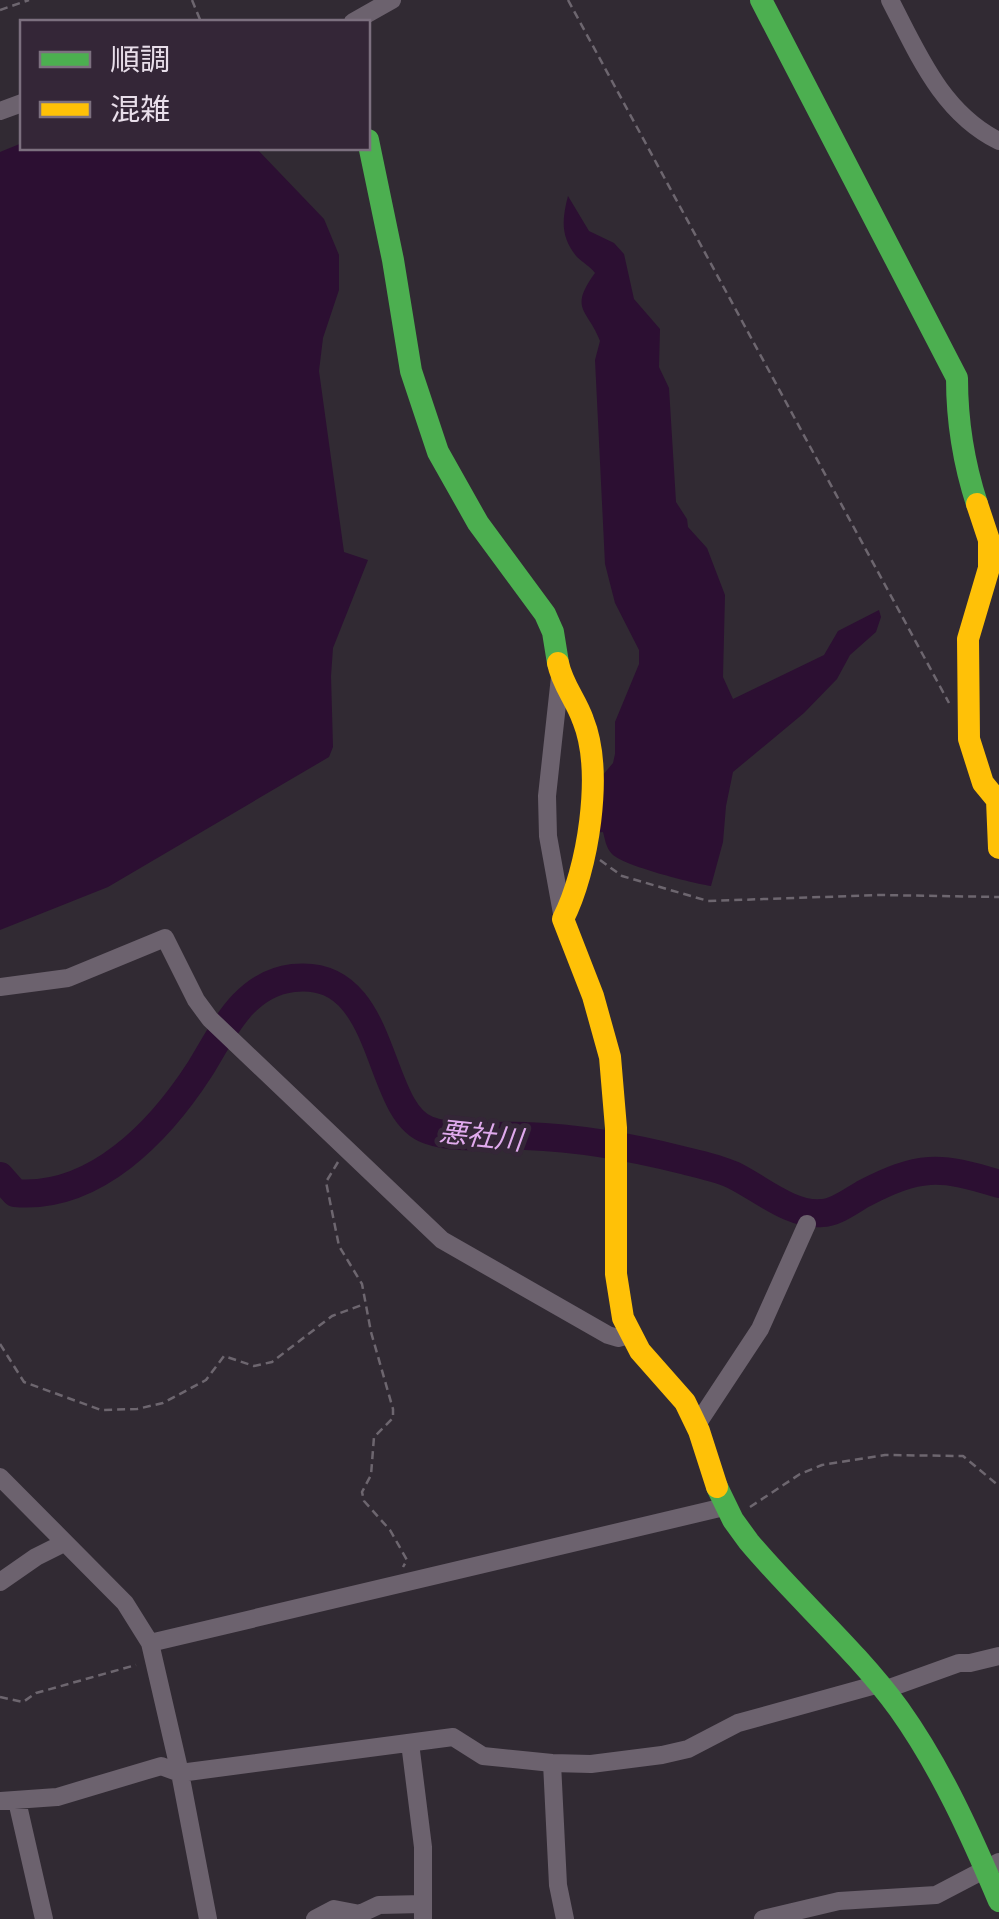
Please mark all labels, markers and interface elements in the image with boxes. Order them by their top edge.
legend [20,20,370,150]
text: 順調 [110,39,170,78]
text: 混雑 [110,89,170,128]
water label: 悪社川 [437,1112,528,1158]

